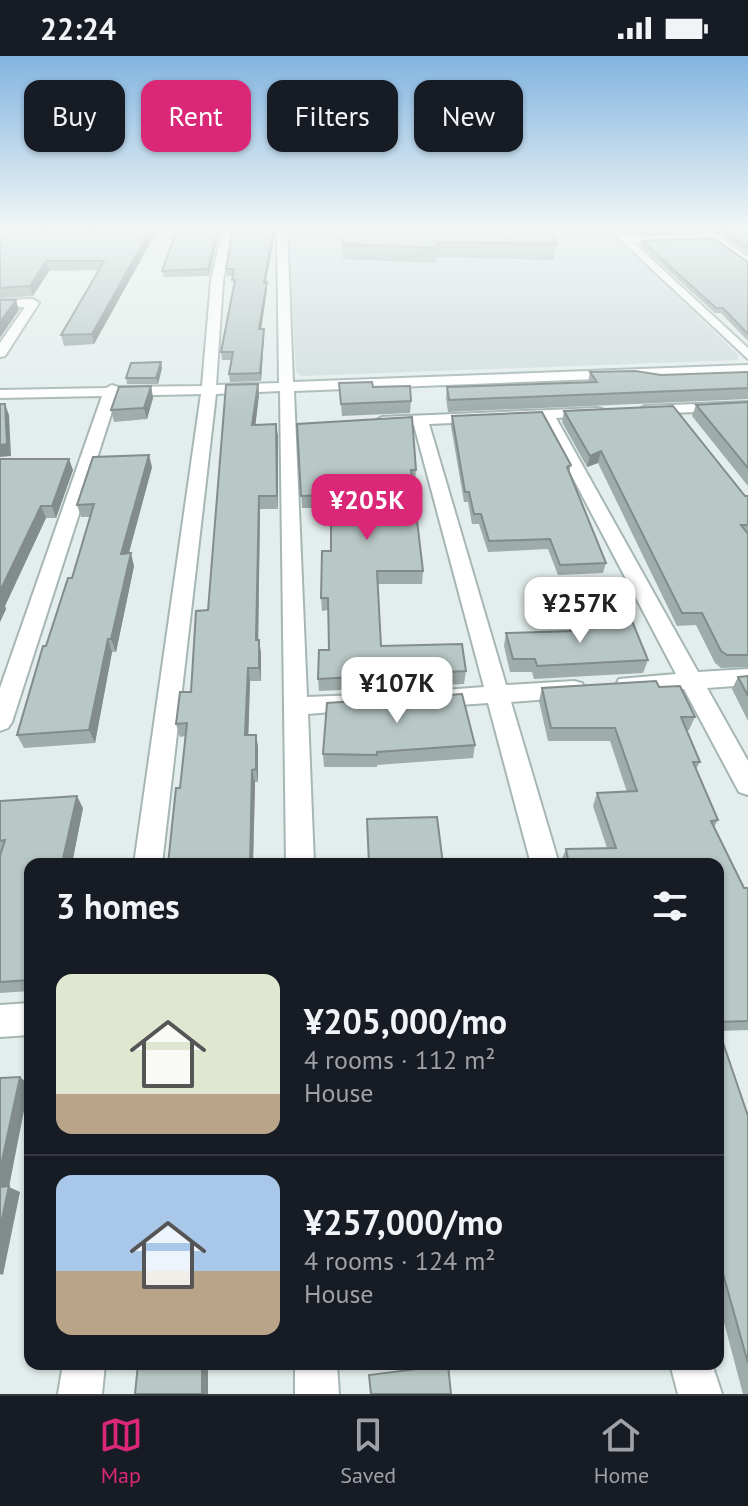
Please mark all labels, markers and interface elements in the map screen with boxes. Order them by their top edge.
text: 22:24 [40,9,116,48]
chip: Buy [24,80,125,152]
chip: Rent [141,80,251,152]
chip: Filters [267,80,398,152]
chip: New [414,80,523,152]
pin: ¥205K [311,474,423,542]
text: ¥205K [329,483,405,516]
pin: ¥257K [524,577,636,645]
text: ¥257K [542,586,618,619]
pin: ¥107K [341,657,453,725]
text: ¥107K [359,666,435,699]
text: 3 homes [56,884,180,928]
icon: filters [648,884,692,928]
text: ¥205,000/mo [304,999,507,1043]
icon: home [120,1006,216,1102]
text: 4 rooms · 112 m² [304,1043,496,1076]
text: House [304,1076,374,1109]
text: ¥257,000/mo [304,1200,503,1244]
icon: home [120,1207,216,1303]
text: 4 rooms · 124 m² [304,1244,496,1277]
text: House [304,1277,374,1310]
tab: Map [99,1413,143,1489]
tab: Saved [340,1413,396,1489]
tab: Home [594,1413,649,1489]

